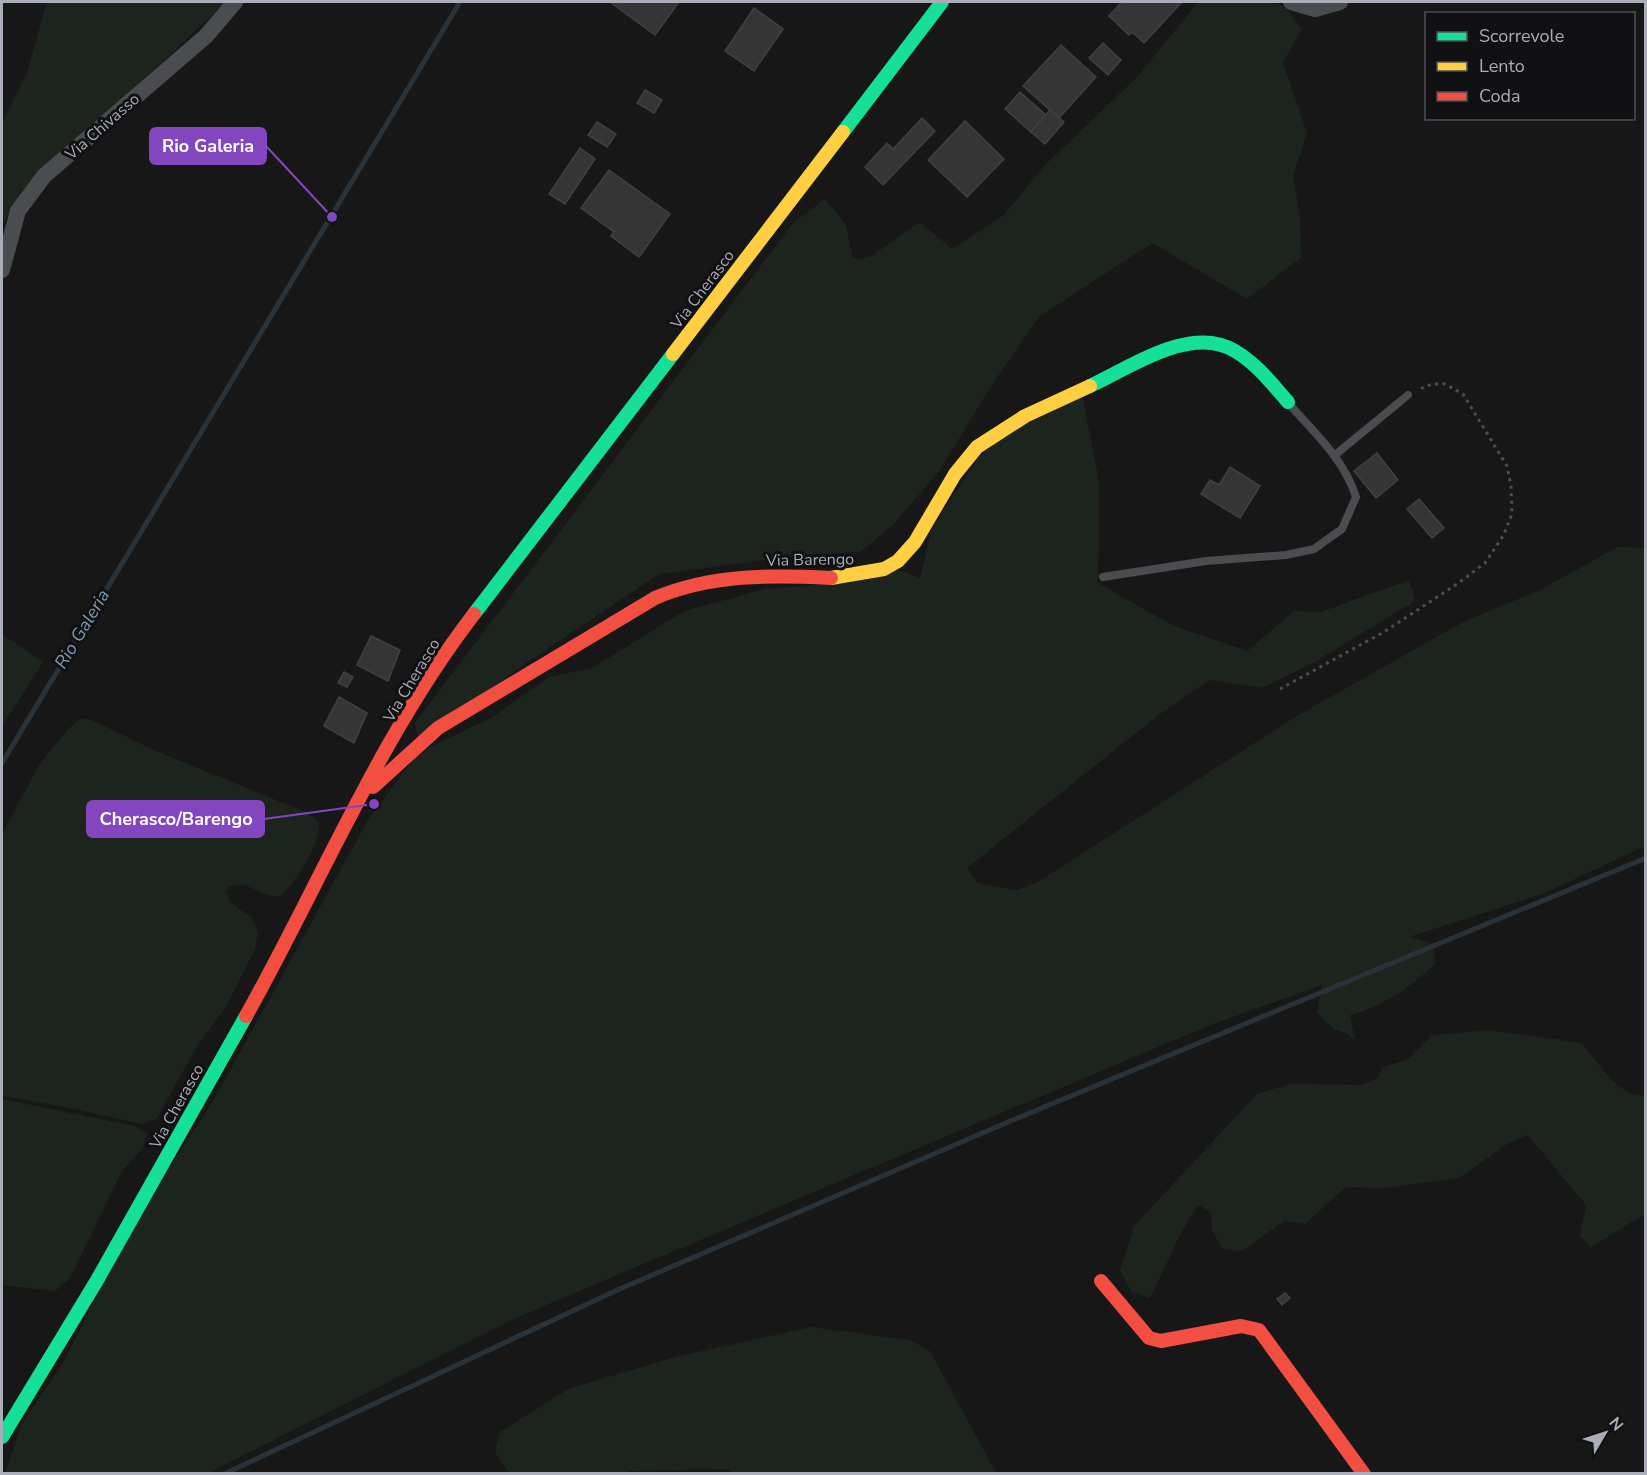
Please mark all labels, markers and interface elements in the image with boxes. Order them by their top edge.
legend [1425,12,1635,120]
text: Scorrevole [1479,24,1564,48]
text: Lento [1479,54,1525,78]
text: Coda [1479,84,1521,108]
street label: Via Chivasso [60,88,145,166]
callout: Rio Galeria [150,128,266,164]
text: Rio Galeria [162,134,254,158]
street label: Via Cherasco [665,246,740,334]
street label: Via Barengo [765,548,854,572]
water label: Rio Galeria [49,585,115,673]
street label: Via Cherasco [378,635,445,727]
callout: Cherasco/Barengo [87,801,264,837]
text: Cherasco/Barengo [99,807,253,831]
street label: Via Cherasco [144,1060,209,1154]
north arrow [1575,1403,1635,1463]
text: N [1604,1413,1628,1436]

